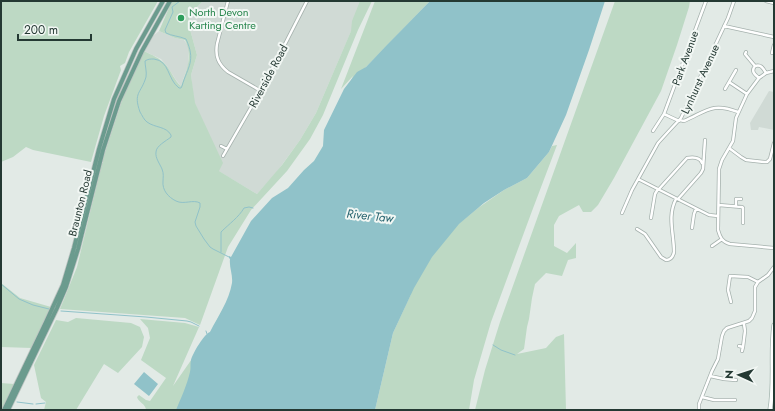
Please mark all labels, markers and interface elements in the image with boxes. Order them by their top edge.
place label: North Devon Karting Centre [189,4,256,33]
marker: North Devon Karting Centre [176,13,186,23]
scale bar [18,16,91,42]
text: 200 m [24,21,58,39]
street label: Park Avenue [668,28,702,88]
street label: Lynhurst Avenue [677,41,723,116]
street label: Riverside Road [245,42,291,110]
street label: Braunton Road [64,168,96,238]
water label: River Taw [346,205,395,228]
north arrow [719,355,759,395]
text: N [721,370,737,379]

